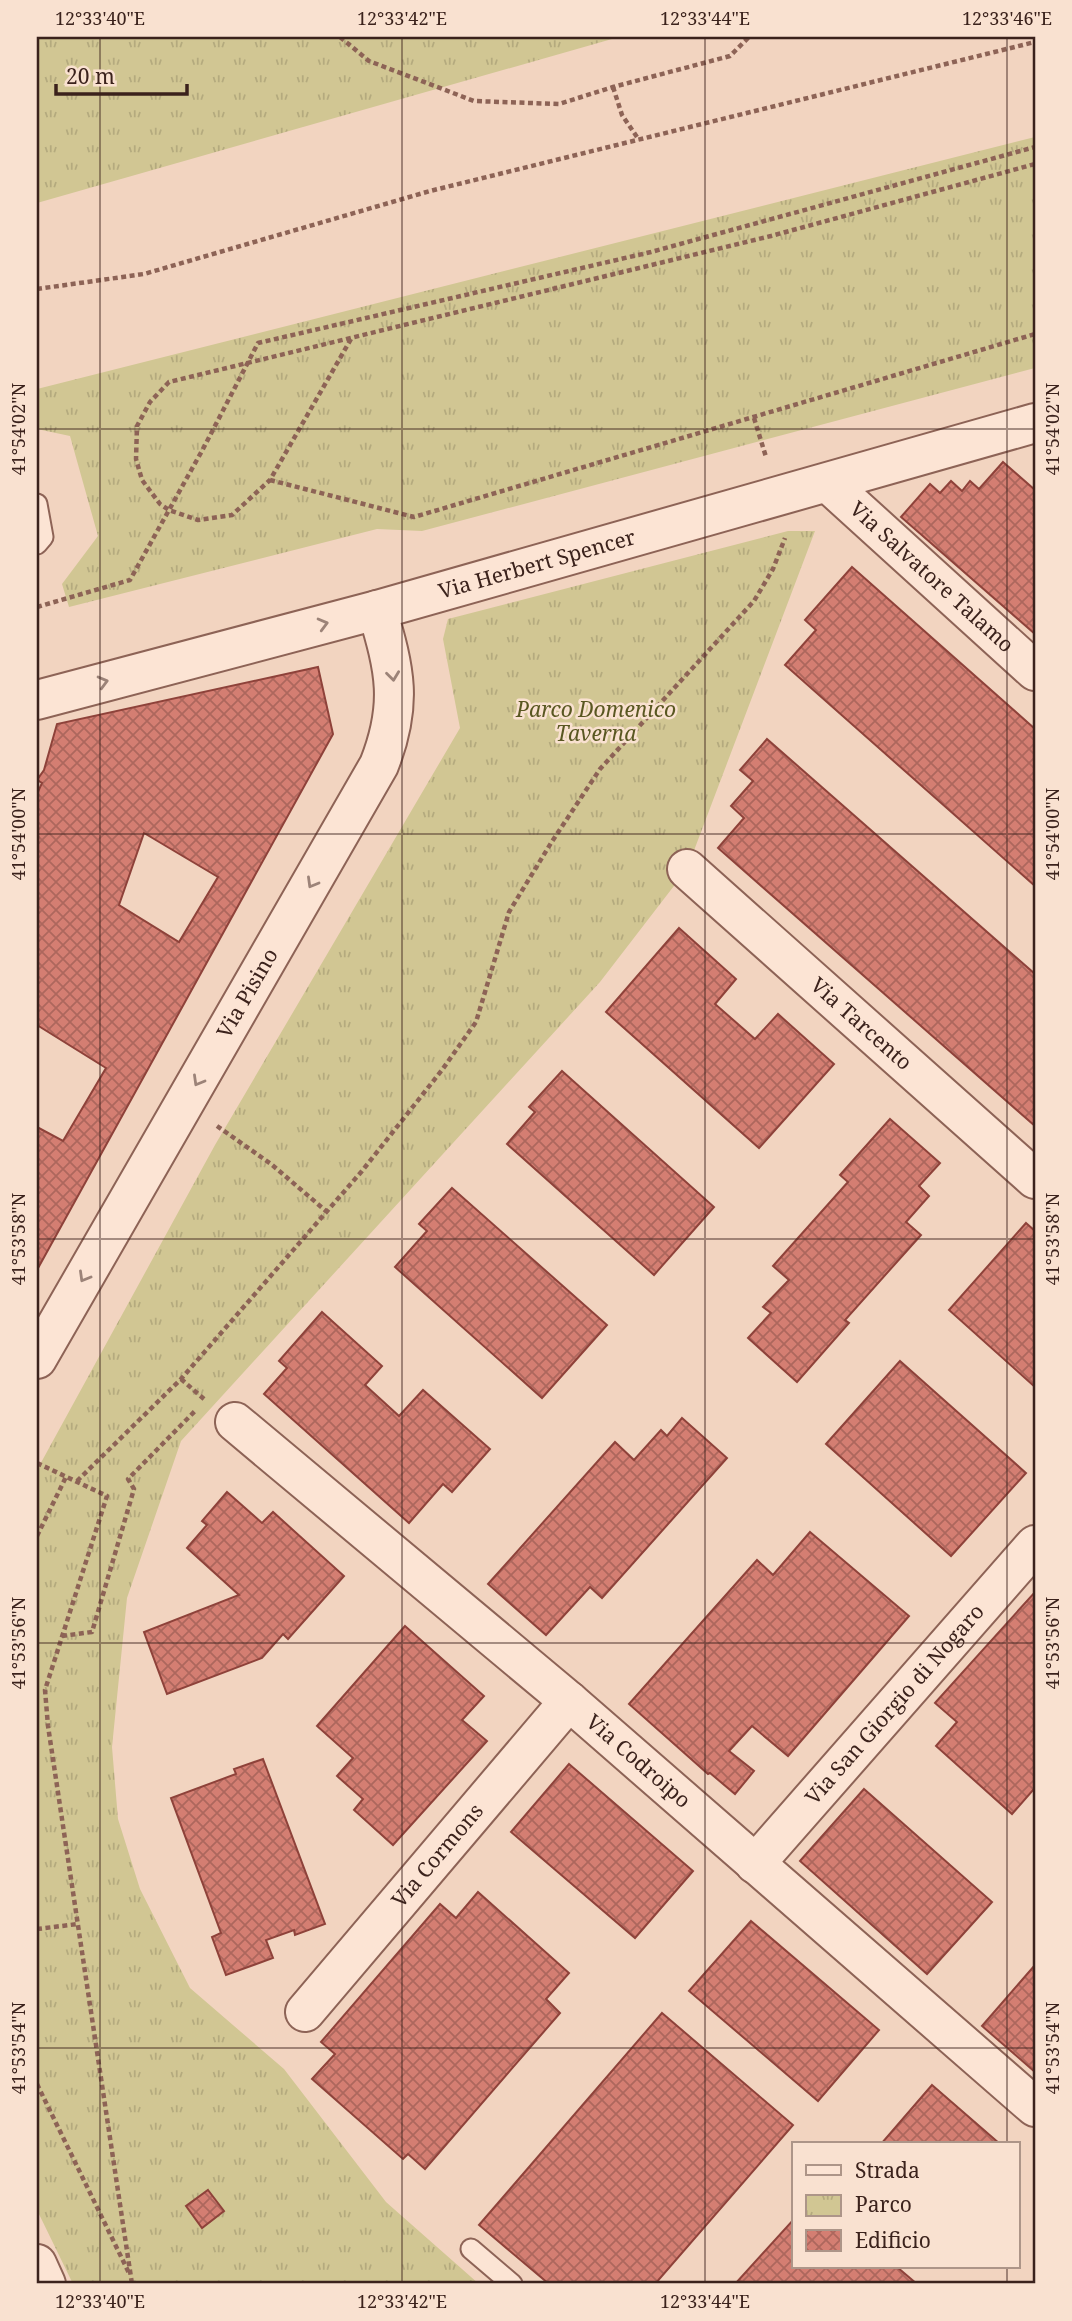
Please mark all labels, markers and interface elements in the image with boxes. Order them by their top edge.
text: 12°33'40"E [55,6,145,30]
text: 12°33'42"E [357,6,447,30]
text: 12°33'44"E [660,6,750,30]
text: 12°33'46"E [962,6,1052,30]
scale bar [56,52,187,96]
text: 20 m [66,62,115,90]
text: 41°54'02"N [6,382,30,475]
text: 41°54'02"N [1040,382,1064,475]
street label: Via Salvatore Talamo [844,495,1020,658]
street label: Via Herbert Spencer [435,522,639,605]
one-way arrow [317,618,329,632]
one-way arrow [385,670,400,682]
one-way arrow [97,676,109,690]
park label: Parco Domenico Taverna [515,695,676,747]
text: 41°54'00"N [6,787,30,880]
text: 41°54'00"N [1040,787,1064,880]
one-way arrow [307,876,320,889]
street label: Via Pisino [210,943,284,1043]
street label: Via Tarcento [805,971,918,1076]
one-way arrow [193,1073,206,1086]
text: 41°53'58"N [6,1192,30,1285]
text: 41°53'58"N [1040,1192,1064,1285]
one-way arrow [79,1270,92,1283]
text: 41°53'56"N [6,1596,30,1689]
text: 41°53'56"N [1040,1596,1064,1689]
street label: Via San Giorgio di Nogaro [798,1598,990,1810]
street label: Via Codroipo [581,1707,697,1814]
street label: Via Cormons [385,1797,489,1913]
text: 41°53'54"N [6,2001,30,2094]
text: 41°53'54"N [1040,2001,1064,2094]
legend [792,2142,1020,2268]
text: Strada [855,2156,920,2184]
text: Parco [855,2190,912,2218]
text: Edificio [855,2226,931,2254]
text: 12°33'40"E [55,2289,145,2313]
text: 12°33'42"E [357,2289,447,2313]
text: 12°33'44"E [660,2289,750,2313]

